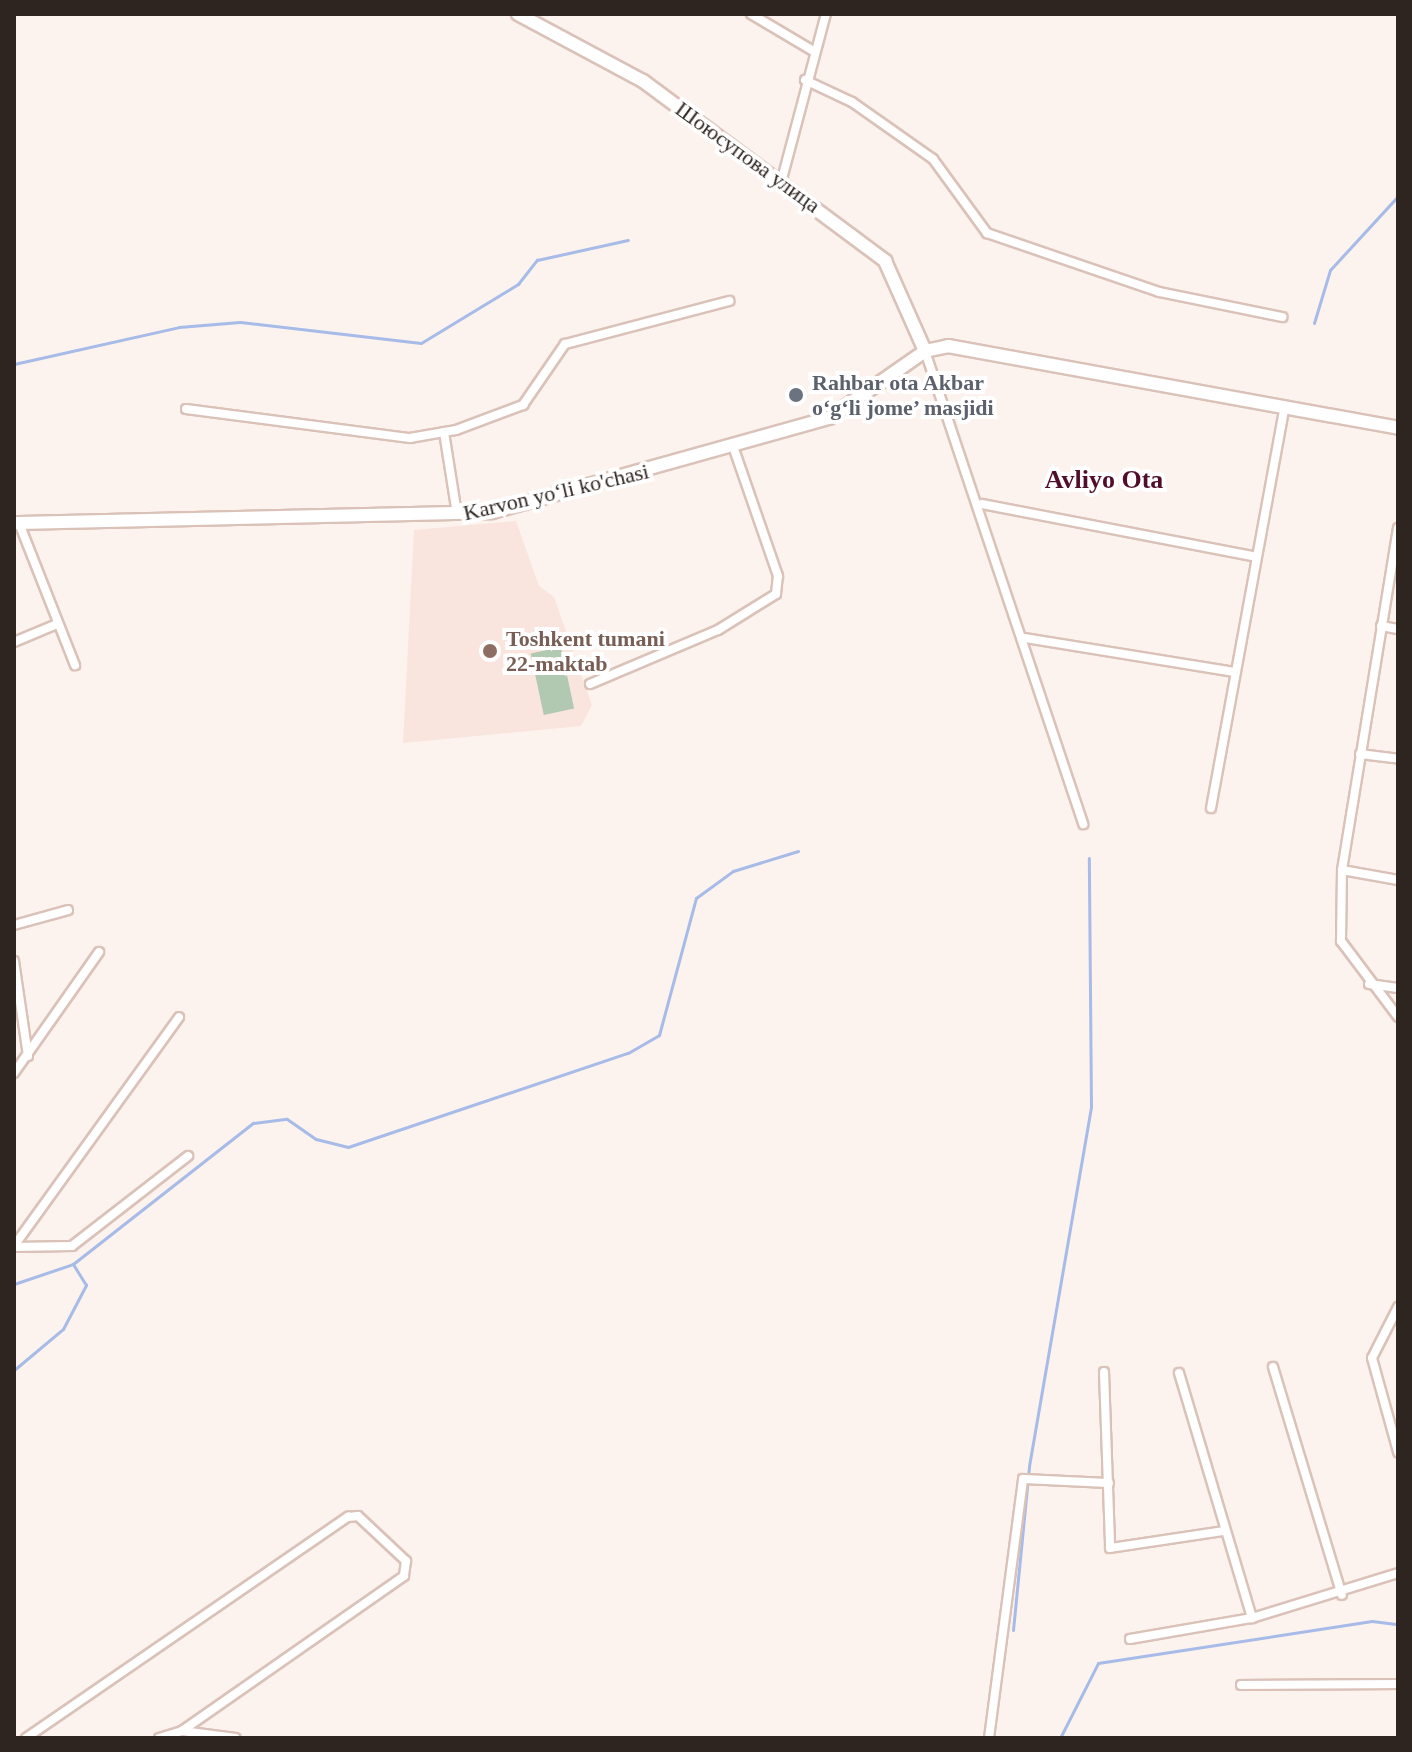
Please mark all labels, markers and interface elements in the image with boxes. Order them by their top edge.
street label: Шоюсупова улица [670,96,826,218]
place label: Rahbar ota Akbar o‘g‘li jome’ masjidi [812,369,995,420]
marker: Rahbar ota Akbar o‘g‘li jome’ masjidi [787,386,805,404]
street label: Karvon yo‘li ko'chasi [461,458,651,526]
district label: Avliyo Ota [1045,464,1163,496]
place label: Toshkent tumani 22-maktab [506,625,665,676]
marker: Toshkent tumani 22-maktab [481,642,499,660]

